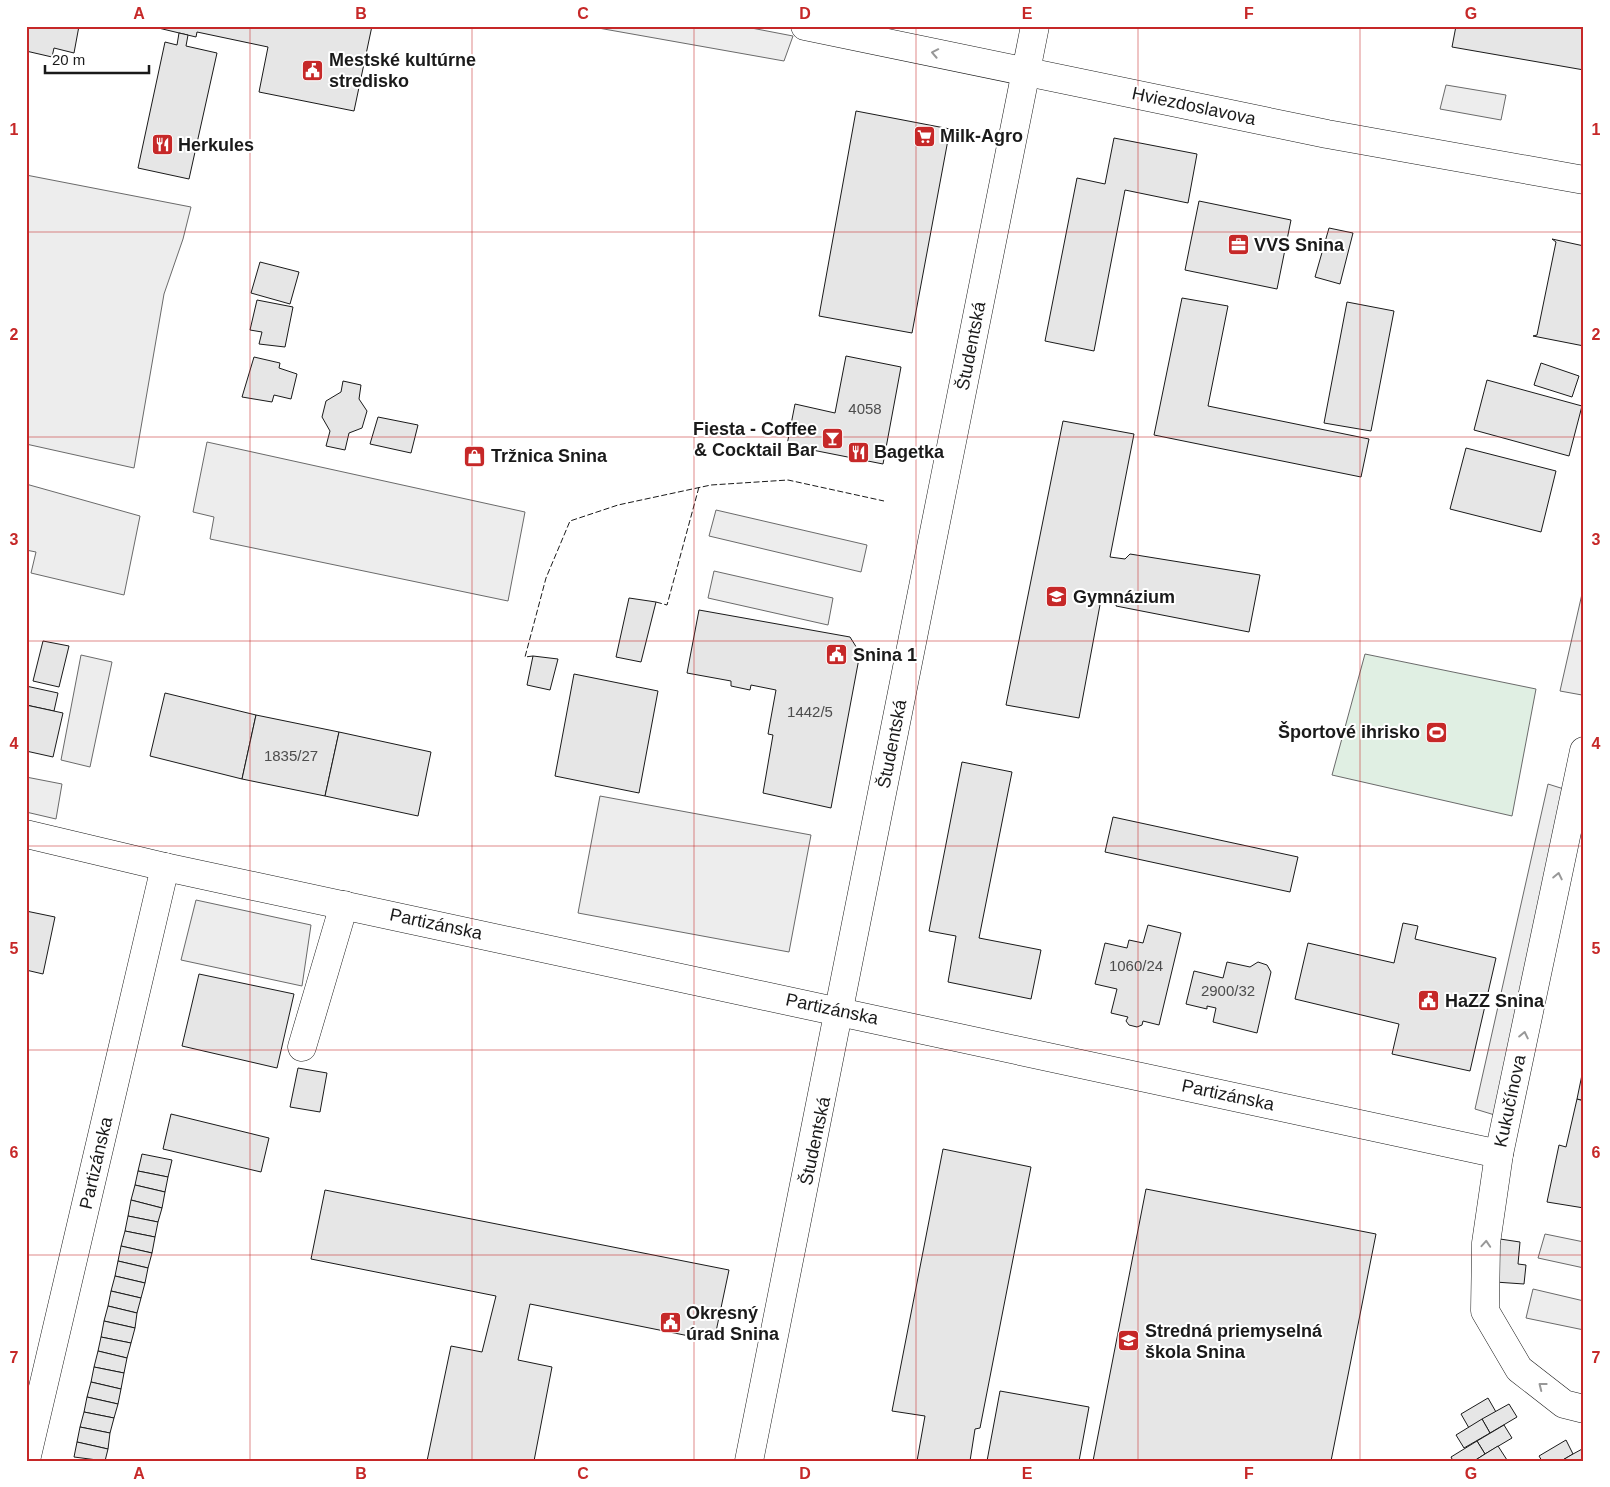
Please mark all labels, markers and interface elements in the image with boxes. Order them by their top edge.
text: A [133,5,145,22]
text: B [355,5,367,22]
text: C [577,5,589,22]
text: D [799,5,811,22]
text: E [1022,5,1033,22]
text: F [1244,5,1254,22]
text: G [1465,5,1477,22]
scale bar [45,42,149,74]
one-way arrow [931,48,939,58]
place label: Mestské kultúrne stredisko [329,50,476,91]
text: 20 m [52,51,85,68]
public building icon: Mestské kultúrne stredisko [301,58,325,82]
street label: Hviezdoslavova [1130,83,1259,129]
text: 1 [10,121,19,138]
text: 1 [1592,121,1601,138]
supermarket icon: Milk-Agro [912,124,936,148]
place label: Milk-Agro [940,126,1023,146]
restaurant icon: Herkules [150,133,174,157]
place label: Herkules [178,135,254,155]
office icon: VVS Snina [1226,233,1250,257]
place label: VVS Snina [1254,235,1345,255]
street label: Študentská [952,299,990,392]
text: 2 [10,326,19,343]
text: 2 [1592,326,1601,343]
house number: 4058 [848,400,882,417]
place label: Fiesta - Coffee & Cocktail Bar [693,419,817,460]
bar icon: Fiesta - Coffee & Cocktail Bar [821,427,845,451]
restaurant icon: Bagetka [846,440,870,464]
place label: Bagetka [874,442,945,462]
shop icon: Tržnica Snina [463,444,487,468]
place label: Tržnica Snina [491,446,608,466]
text: 3 [10,531,19,548]
text: 3 [1592,531,1601,548]
school or university icon: Gymnázium [1045,585,1069,609]
place label: Gymnázium [1073,587,1175,607]
public building icon: Snina 1 [825,643,849,667]
place label: Snina 1 [853,645,917,665]
street label: Študentská [873,697,911,790]
house number: 1442/5 [787,703,833,720]
sports icon: Športové ihrisko [1424,720,1448,744]
place label: Športové ihrisko [1278,721,1420,742]
text: 4 [10,735,19,752]
text: 4 [1592,735,1601,752]
house number: 1835/27 [264,747,318,764]
one-way arrow [1552,872,1562,880]
street label: Partizánska [388,904,485,944]
text: 5 [10,940,19,957]
text: 5 [1592,940,1601,957]
house number: 1060/24 [1109,957,1163,974]
house number: 2900/32 [1201,982,1255,999]
street label: Partizánska [784,989,881,1029]
public building icon: HaZZ Snina [1417,989,1441,1013]
place label: HaZZ Snina [1445,991,1545,1011]
one-way arrow [1518,1031,1529,1039]
street label: Kukučínova [1490,1052,1530,1149]
street label: Partizánska [1180,1075,1277,1115]
street label: Študentská [795,1094,834,1187]
street label: Partizánska [76,1114,117,1211]
text: 6 [10,1144,19,1161]
text: 6 [1592,1144,1601,1161]
one-way arrow [1480,1240,1491,1248]
place label: Okresný úrad Snina [686,1303,780,1344]
public building icon: Okresný úrad Snina [658,1311,682,1335]
place label: Stredná priemyselná škola Snina [1145,1321,1323,1362]
school or university icon: Stredná priemyselná škola Snina [1117,1329,1141,1353]
text: 7 [10,1349,19,1366]
text: 7 [1592,1349,1601,1366]
one-way arrow [1539,1384,1548,1392]
text: A [133,1465,145,1482]
text: B [355,1465,367,1482]
text: C [577,1465,589,1482]
text: D [799,1465,811,1482]
text: E [1022,1465,1033,1482]
text: F [1244,1465,1254,1482]
text: G [1465,1465,1477,1482]

